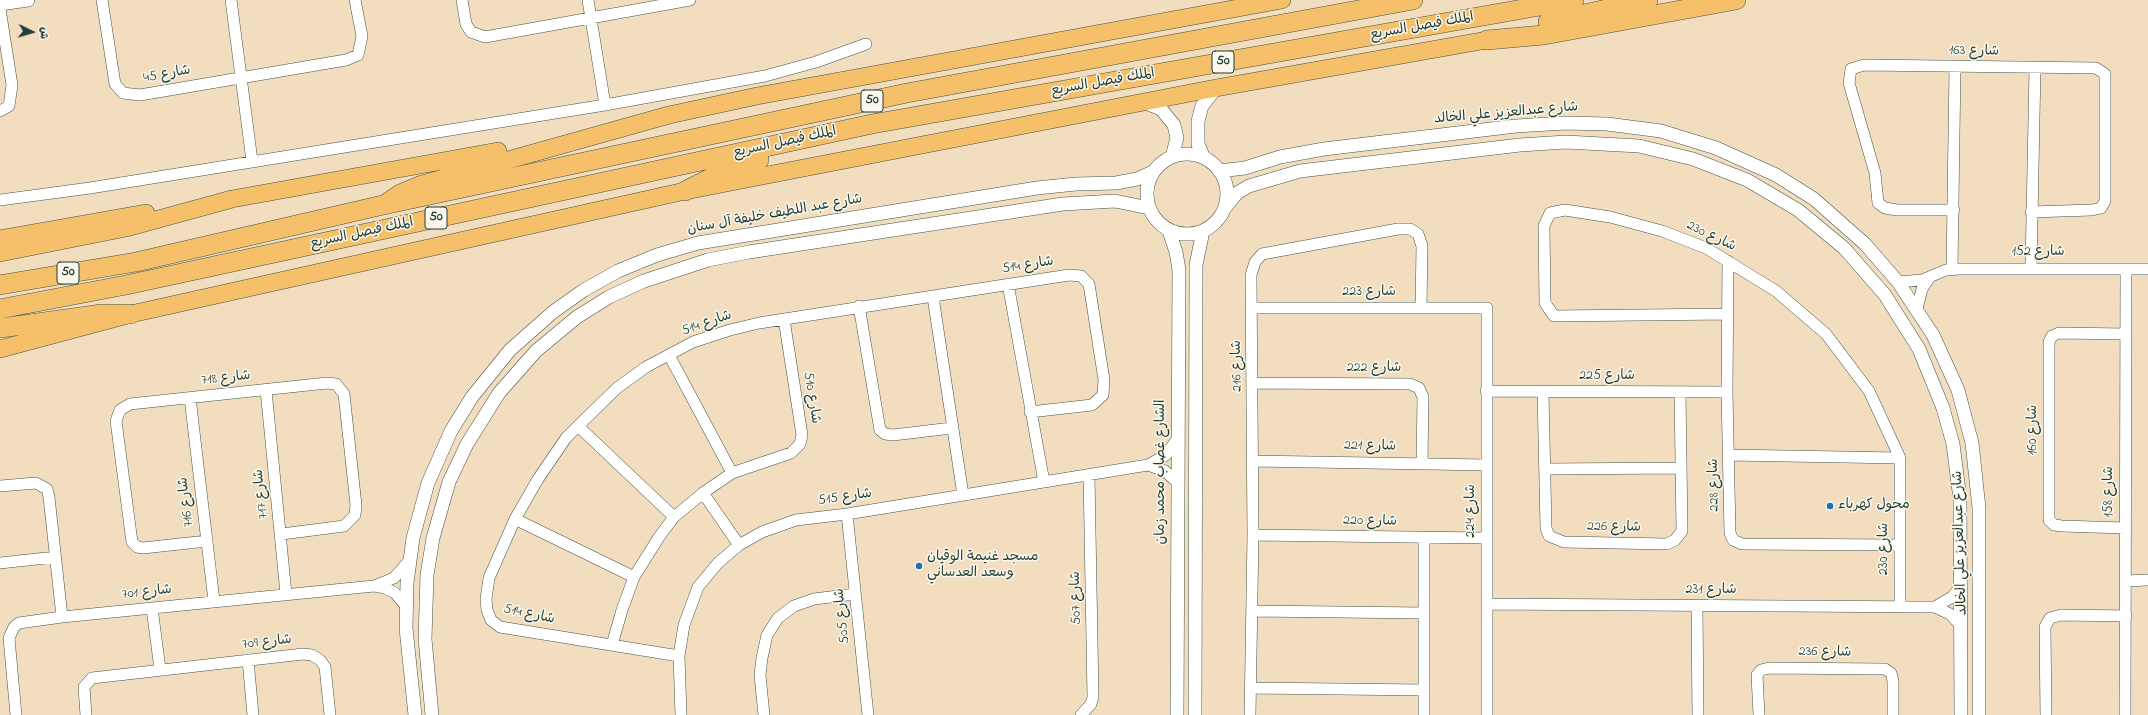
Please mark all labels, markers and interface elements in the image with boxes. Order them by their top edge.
street label: الملك فيصل السريع [1369,10,1475,44]
north arrow [12,12,52,52]
text: ش [35,26,52,40]
street label: شارع 163 [1949,43,1999,61]
road number: 50 [1212,51,1234,73]
street label: شارع 45 [142,63,192,87]
street label: الملك فيصل السريع [1050,66,1156,100]
road number: 50 [861,90,883,112]
street label: شارع عبدالعزيز علي الخالد [1433,99,1579,129]
street label: الملك فيصل السريع [732,124,838,162]
street label: شارع عبد اللطيف خليفة آل سنان [686,191,864,239]
road number: 50 [425,207,447,229]
street label: الملك فيصل السريع [309,215,415,253]
street label: شارع 230 [1684,218,1738,256]
street label: شارع 152 [2011,245,2065,261]
street label: شارع 514 [1001,254,1055,278]
road number: 50 [57,262,79,284]
street label: شارع 223 [1342,285,1396,301]
street label: شارع 514 [680,308,734,340]
street label: شارع 216 [1229,340,1247,392]
street label: شارع 222 [1347,361,1401,377]
street label: شارع 718 [201,368,251,390]
street label: شارع 225 [1579,369,1635,385]
street label: شارع 510 [799,371,823,425]
street label: الشارع غصاب محمد زمان [1154,399,1170,545]
street label: شارع 160 [2026,405,2042,455]
street label: شارع 221 [1344,438,1396,456]
street label: شارع 228 [1706,458,1724,512]
street label: شارع 158 [2102,466,2118,518]
street label: شارع 717 [251,468,273,520]
street label: شارع عبدالعزيز علي الخالد [1950,470,1972,616]
street label: شارع 716 [176,476,198,528]
street label: شارع 224 [1464,484,1480,538]
street label: شارع 515 [817,486,873,510]
place label: محول كهرباء [1838,498,1910,514]
marker: محول كهرباء [1825,501,1835,511]
street label: شارع 220 [1343,513,1397,531]
street label: شارع 226 [1587,519,1641,537]
street label: شارع 230 [1877,523,1893,575]
place label: مسجد غنيمة الوقيان وسعد العدساني [927,550,1038,582]
marker: مسجد غنيمة الوقيان وسعد العدساني [914,561,924,571]
street label: شارع 507 [1068,571,1086,625]
street label: شارع 701 [121,582,173,604]
street label: شارع 231 [1686,583,1736,599]
street label: شارع 505 [832,587,854,645]
street label: شارع 514 [502,601,556,629]
street label: شارع 709 [241,632,293,654]
street label: شارع 236 [1799,644,1851,662]

